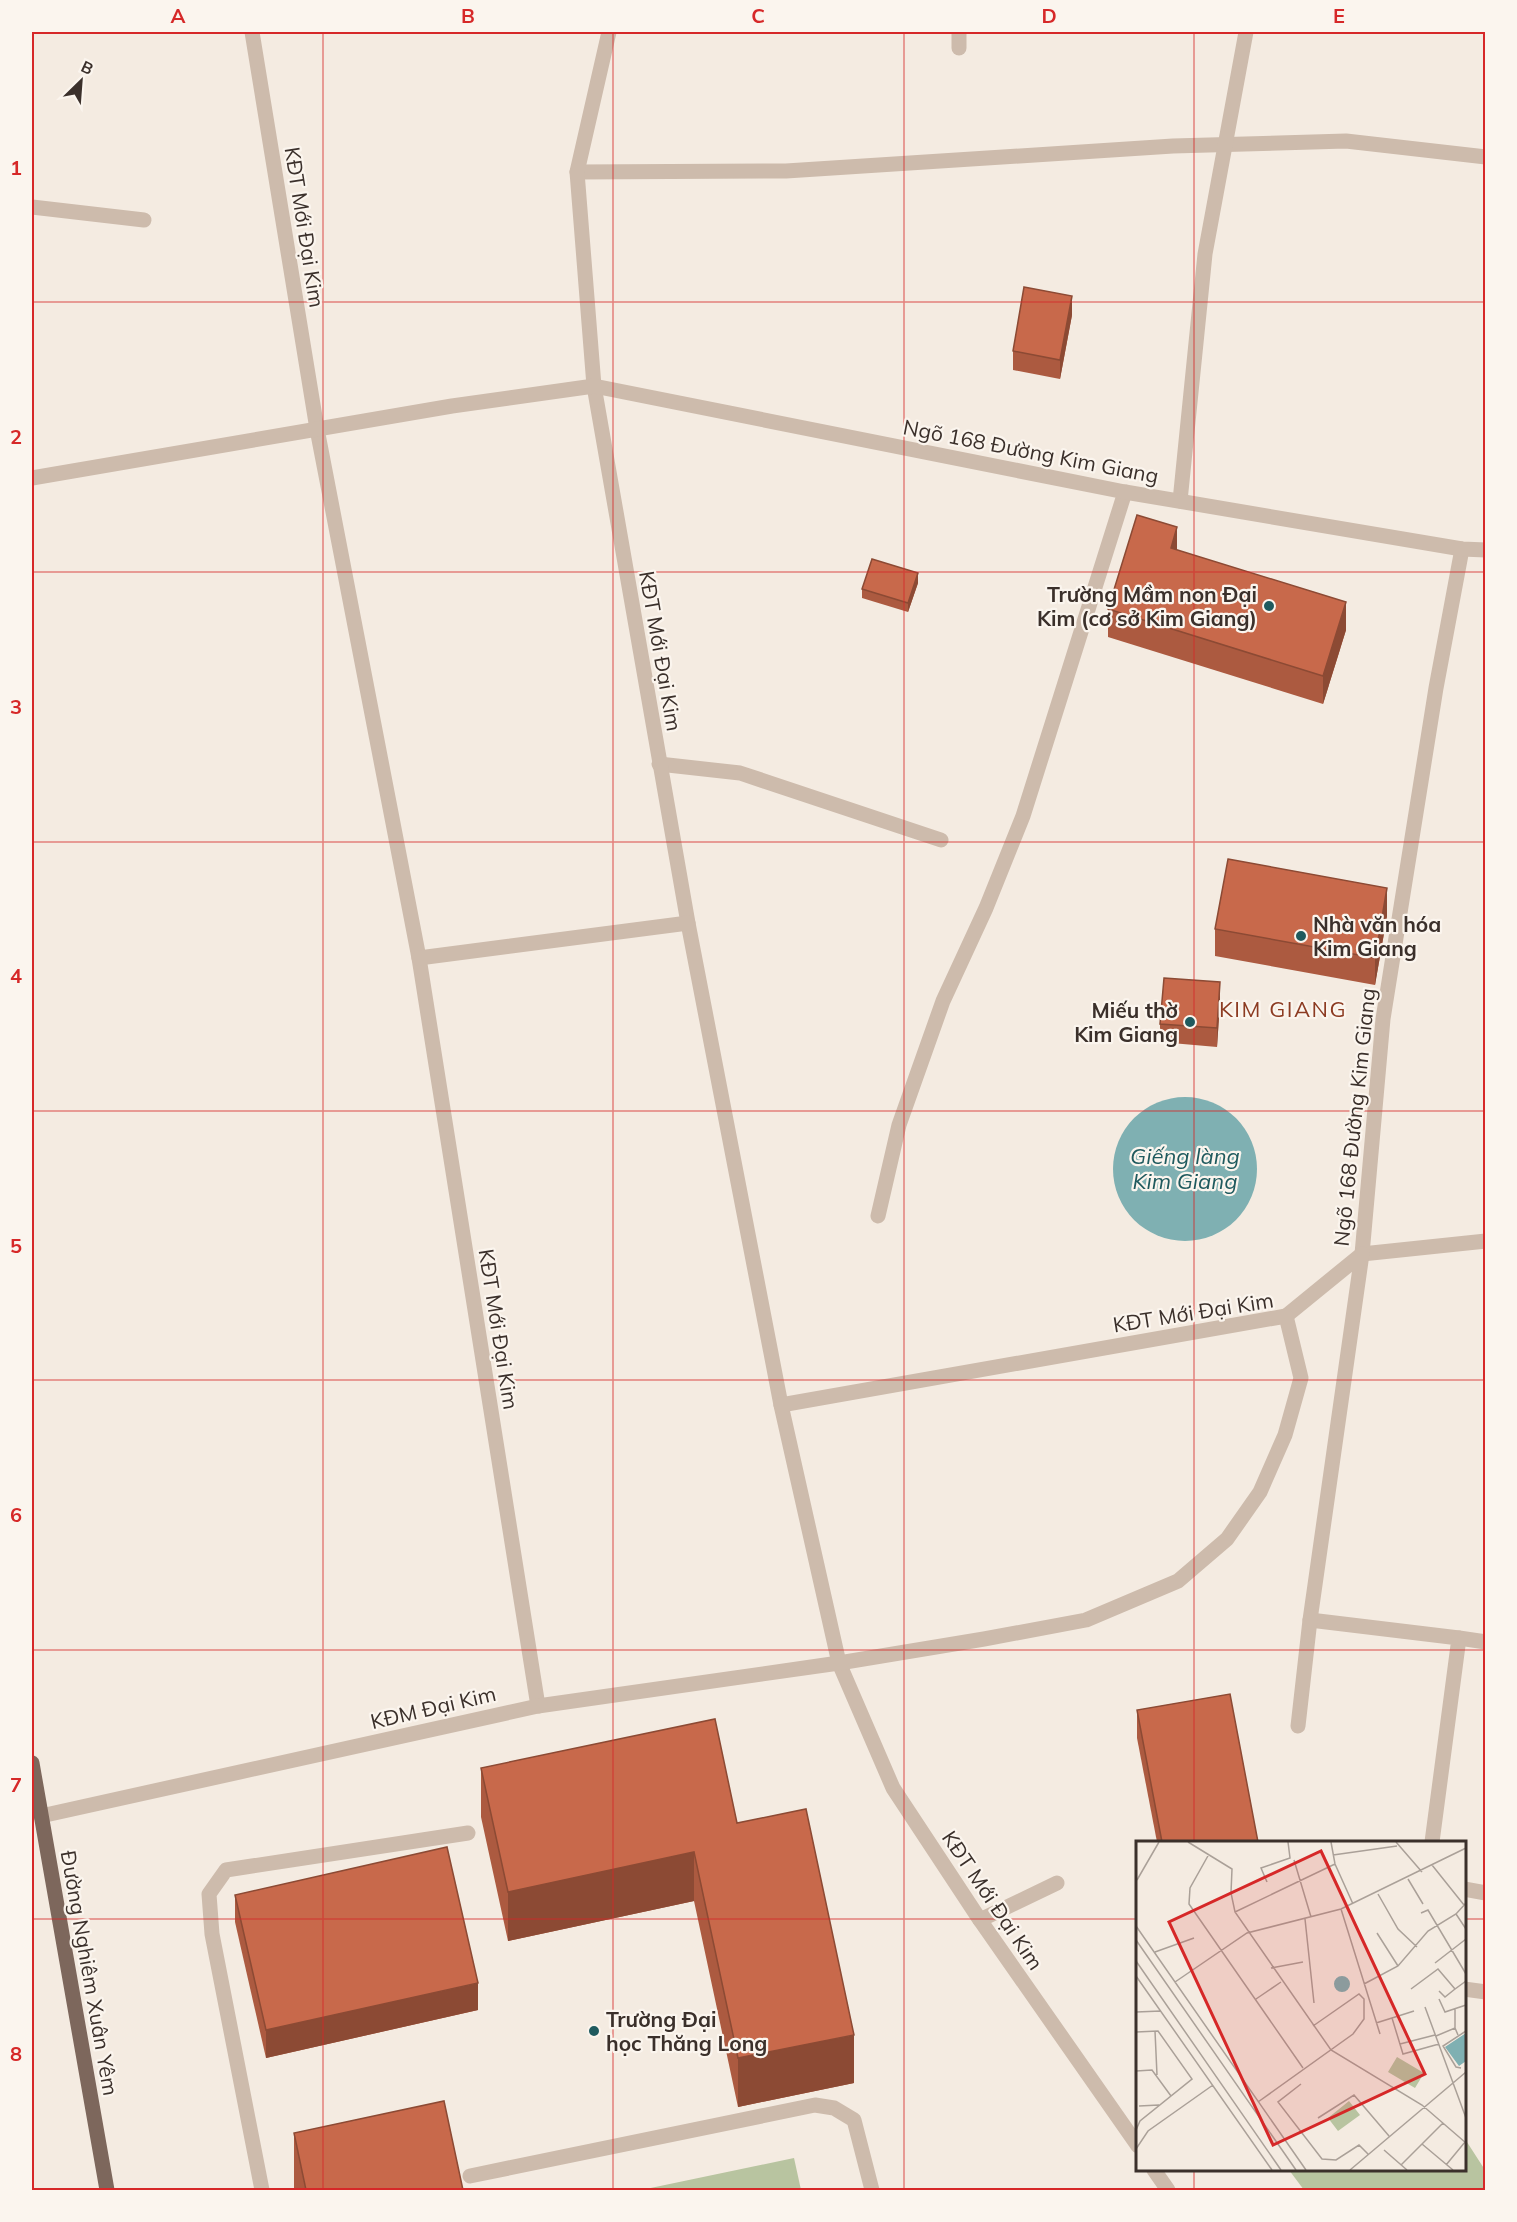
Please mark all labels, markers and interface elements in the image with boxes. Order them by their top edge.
text: A [171,3,186,28]
text: B [461,3,475,28]
text: C [751,3,765,28]
text: D [1041,3,1057,28]
text: E [1333,3,1345,28]
north arrow [51,51,111,111]
text: B [78,56,97,79]
street label: KĐT Mới Đại Kim [279,145,331,309]
text: 1 [10,155,22,180]
street label: Ngõ 168 Đường Kim Giang [901,413,1161,489]
text: 2 [10,424,22,449]
street label: KĐT Mới Đại Kim [634,569,688,733]
place label: Trường Mầm non Đại Kim (cơ sở Kim Giang) [1037,581,1257,631]
marker: Trường Mầm non Đại Kim (cơ sở Kim Giang) [1262,599,1276,613]
text: 3 [10,694,22,719]
place label: Nhà văn hóa Kim Giang [1313,911,1441,961]
marker: Nhà văn hóa Kim Giang [1294,929,1308,943]
text: 4 [10,963,22,988]
street label: Ngõ 168 Đường Kim Giang [1328,987,1380,1247]
district label: KIM GIANG [1219,995,1347,1023]
place label: Miếu thờ Kim Giang [1074,997,1178,1047]
marker: Miếu thờ Kim Giang [1183,1015,1197,1029]
water label: Giếng làng Kim Giang [1130,1142,1240,1195]
text: 5 [10,1233,22,1258]
street label: KĐT Mới Đại Kim [473,1247,525,1411]
street label: KĐT Mới Đại Kim [1111,1286,1275,1338]
text: 6 [10,1502,22,1527]
street label: KĐM Đại Kim [368,1680,498,1734]
text: 7 [10,1772,22,1797]
street label: KĐT Mới Đại Kim [937,1825,1049,1975]
inset map [1136,1841,1466,2171]
street label: Đường Nghiêm Xuân Yêm [56,1848,124,2098]
place label: Trường Đại học Thăng Long [606,2006,767,2056]
marker: Trường Đại học Thăng Long [587,2024,601,2038]
text: 8 [10,2041,22,2066]

